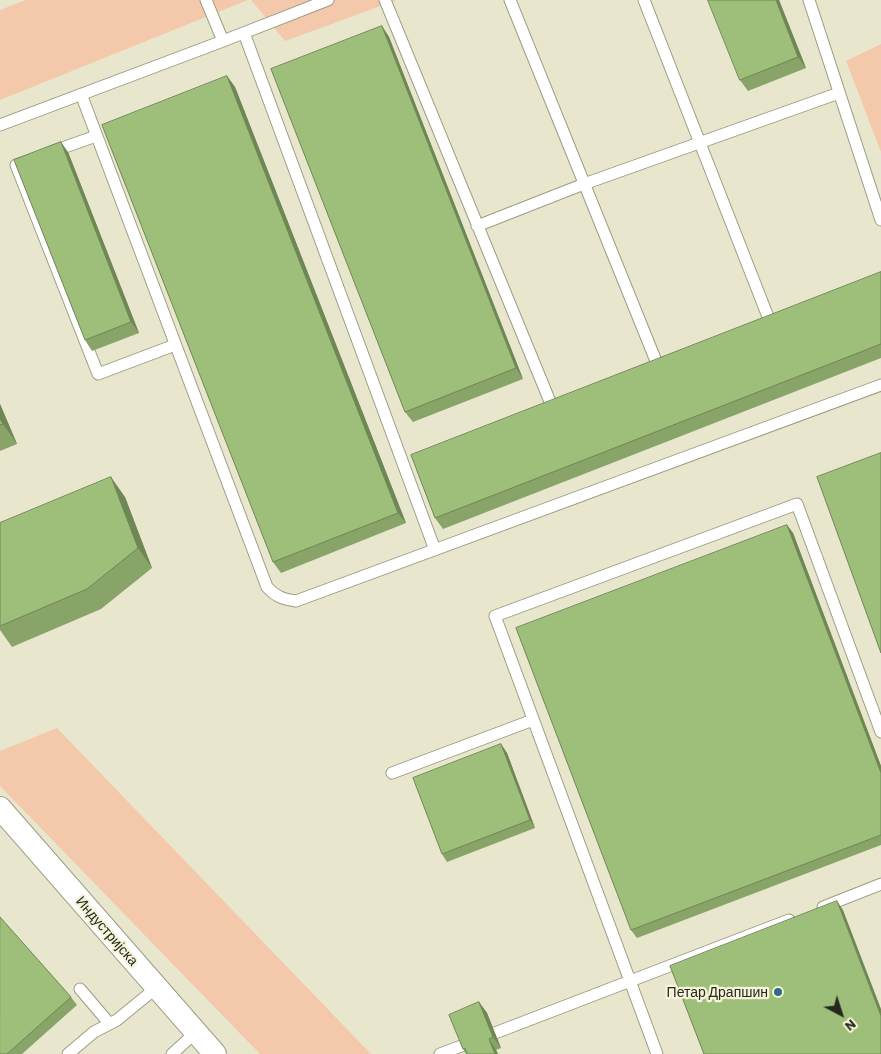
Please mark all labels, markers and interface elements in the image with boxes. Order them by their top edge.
street label: Индустријска [72,893,142,969]
place label: Петар Драпшин [667,984,768,1000]
marker: Петар Драпшин [772,986,784,998]
north arrow [816,989,866,1039]
text: N [842,1016,860,1035]

